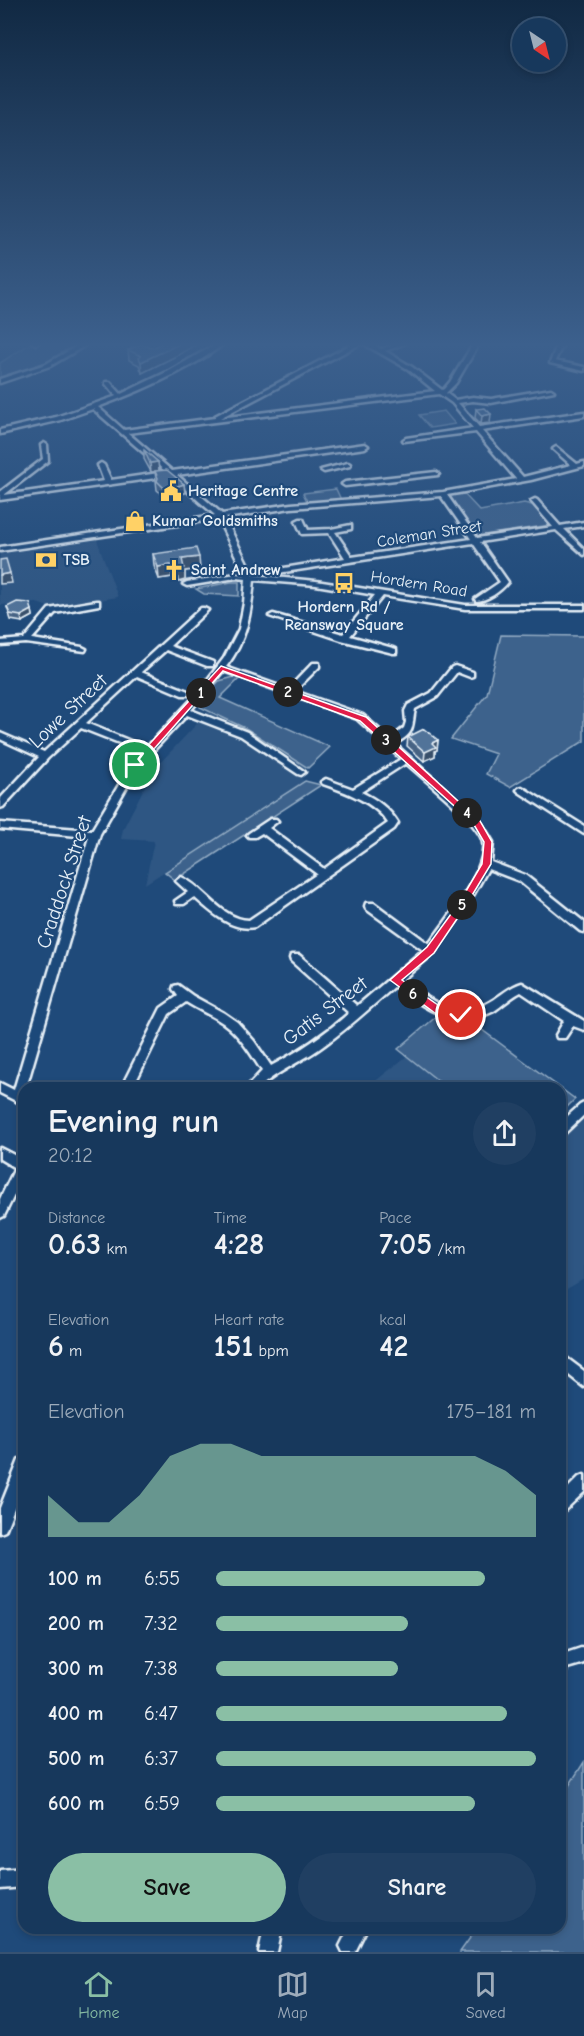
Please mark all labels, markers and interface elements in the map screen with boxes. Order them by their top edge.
north arrow [512,18,566,72]
map controls [512,18,566,72]
public building icon: Heritage Centre [159,479,183,503]
place label: Heritage Centre [188,482,298,500]
shop icon: Kumar Goldsmiths [123,509,147,533]
place label: Kumar Goldsmiths [152,512,278,530]
street label: Coleman Street [375,517,483,551]
bank icon: TSB [34,548,58,572]
place label: TSB [63,551,90,569]
church icon: Saint Andrew [162,558,186,582]
place label: Saint Andrew [191,561,281,579]
street label: Hordern Road [369,567,469,601]
bus stop icon: Hordern Rd / Reansway Square [332,571,356,595]
place label: Hordern Rd / Reansway Square [284,598,404,634]
street label: Lowe Street [24,668,113,753]
pin: 2 [273,677,303,707]
pin: 1 [186,678,216,708]
text: 2 [284,683,292,701]
text: 1 [198,684,204,702]
pin: 3 [371,725,401,755]
text: 3 [382,731,390,749]
pin [109,739,160,790]
icon: arrive [118,748,151,781]
pin: 4 [452,798,482,828]
text: 4 [463,804,471,822]
street label: Craddock Street [32,812,97,951]
pin: 5 [447,890,477,920]
text: 5 [458,896,466,914]
street label: Gatis Street [278,971,373,1050]
pin: 6 [398,979,428,1009]
text: 6 [409,985,417,1003]
pin [435,989,486,1040]
icon: check [444,998,477,1031]
text: Evening run [48,1102,219,1140]
button: share [473,1102,536,1165]
text: 20:12 [48,1144,93,1167]
text: Distance [48,1209,105,1227]
text: Time [214,1209,247,1227]
text: Pace [379,1209,412,1227]
text: 0.63 [48,1227,101,1262]
text: 4:28 [214,1227,264,1262]
text: 7:05 [379,1227,432,1262]
text: km [101,1240,127,1258]
text: /km [432,1240,465,1258]
text: Elevation [48,1311,109,1329]
text: Heart rate [214,1311,284,1329]
text: kcal [379,1311,406,1329]
text: 6 [48,1329,64,1364]
text: 151 [214,1329,253,1364]
text: 42 [379,1329,408,1364]
text: m [64,1342,82,1360]
text: bpm [253,1342,289,1360]
text: Elevation [48,1400,125,1423]
text: 175–181 m [446,1400,536,1423]
text: 100 m [48,1567,102,1590]
text: 6:55 [144,1567,180,1590]
text: 200 m [48,1612,104,1635]
text: 7:32 [144,1612,178,1635]
text: 300 m [48,1657,104,1680]
text: 7:38 [144,1657,178,1680]
text: 400 m [48,1702,103,1725]
text: 6:47 [144,1702,178,1725]
text: 500 m [48,1747,105,1770]
text: 6:37 [144,1747,178,1770]
text: 600 m [48,1792,104,1815]
text: 6:59 [144,1792,180,1815]
button: Save [48,1853,286,1922]
button: Share [298,1853,536,1922]
tab: Home [78,1968,120,2022]
tab: Map [276,1968,309,2022]
tab: Saved [466,1968,506,2022]

